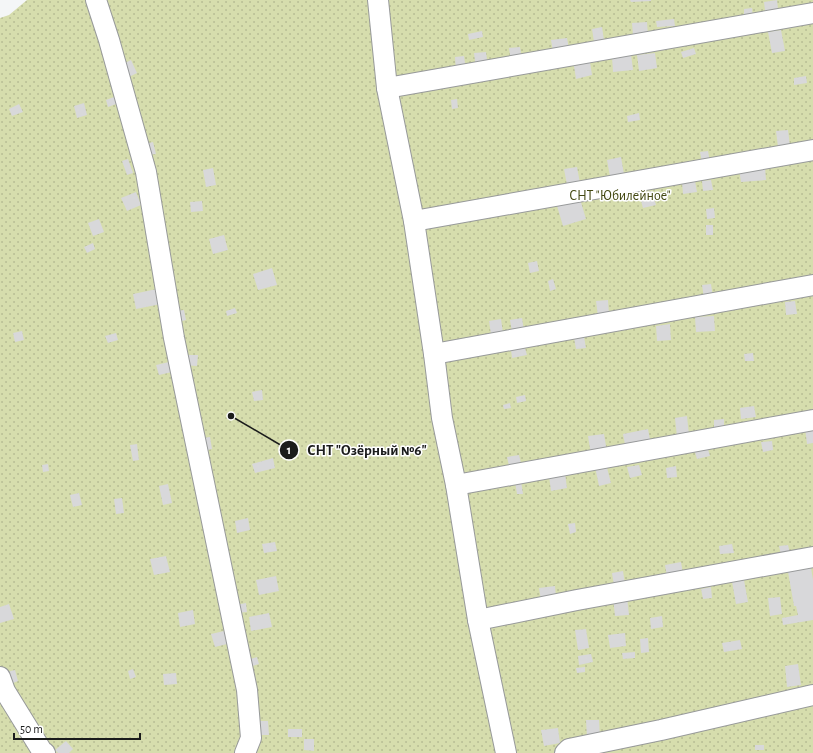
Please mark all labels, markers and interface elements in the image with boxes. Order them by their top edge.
park label: СНТ "Юбилейное" [569,189,671,203]
callout: СНТ "Озёрный №6" [279,437,434,464]
text: СНТ "Озёрный №6" [307,443,427,458]
text: 1 [287,444,291,456]
scale bar [14,715,140,741]
text: 50 m [20,723,43,735]

